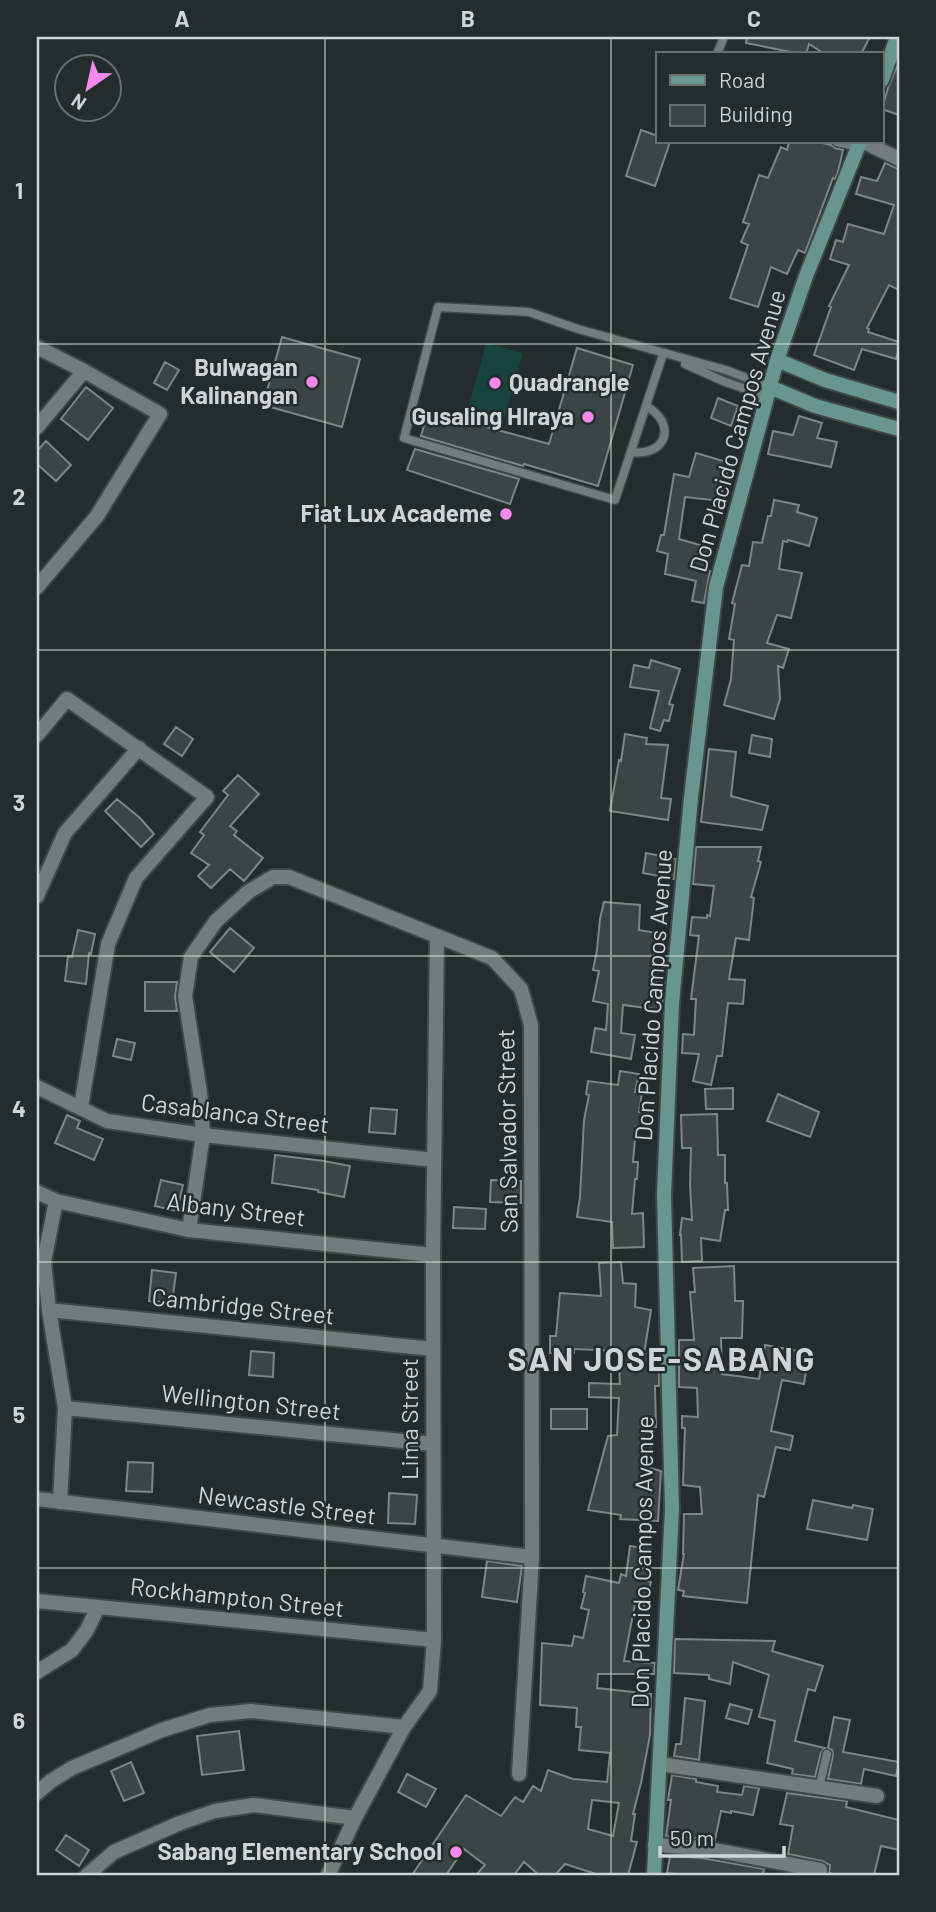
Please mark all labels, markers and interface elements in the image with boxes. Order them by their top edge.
text: A [174,4,190,32]
text: B [461,4,475,32]
text: C [747,4,761,32]
north arrow [52,52,122,122]
legend [656,52,884,144]
text: Road [719,67,765,92]
text: N [67,89,90,116]
text: Building [719,101,793,126]
text: 1 [15,176,23,204]
street label: Don Placido Campos Avenue [682,286,791,575]
place label: Bulwagan Kalinangan [180,352,298,409]
place label: Quadrangle [509,367,630,396]
marker: Bulwagan Kalinangan [304,374,320,390]
marker: Quadrangle [487,375,503,391]
place label: Gusaling HIraya [411,401,574,430]
marker: Gusaling HIraya [580,409,596,425]
text: 2 [13,482,25,510]
place label: Fiat Lux Academe [301,498,492,527]
marker: Fiat Lux Academe [498,506,514,522]
text: 3 [13,788,25,816]
street label: Don Placido Campos Avenue [628,848,677,1142]
street label: San Salvador Street [490,1029,523,1233]
street label: Casablanca Street [140,1087,331,1138]
text: 4 [12,1094,26,1122]
street label: Albany Street [165,1186,307,1231]
street label: Cambridge Street [150,1281,336,1330]
district label: SAN JOSE-SABANG [508,1339,816,1377]
street label: Lima Street [394,1358,423,1480]
street label: Wellington Street [160,1378,342,1425]
text: 5 [13,1400,25,1428]
street label: Don Placido Campos Avenue [624,1415,659,1708]
street label: Newcastle Street [196,1479,378,1530]
street label: Rockhampton Street [129,1571,346,1622]
text: 6 [13,1706,25,1734]
scale bar [660,1814,784,1858]
text: 50 m [670,1825,714,1850]
place label: Sabang Elementary School [158,1836,442,1865]
marker: Sabang Elementary School [448,1844,464,1860]

